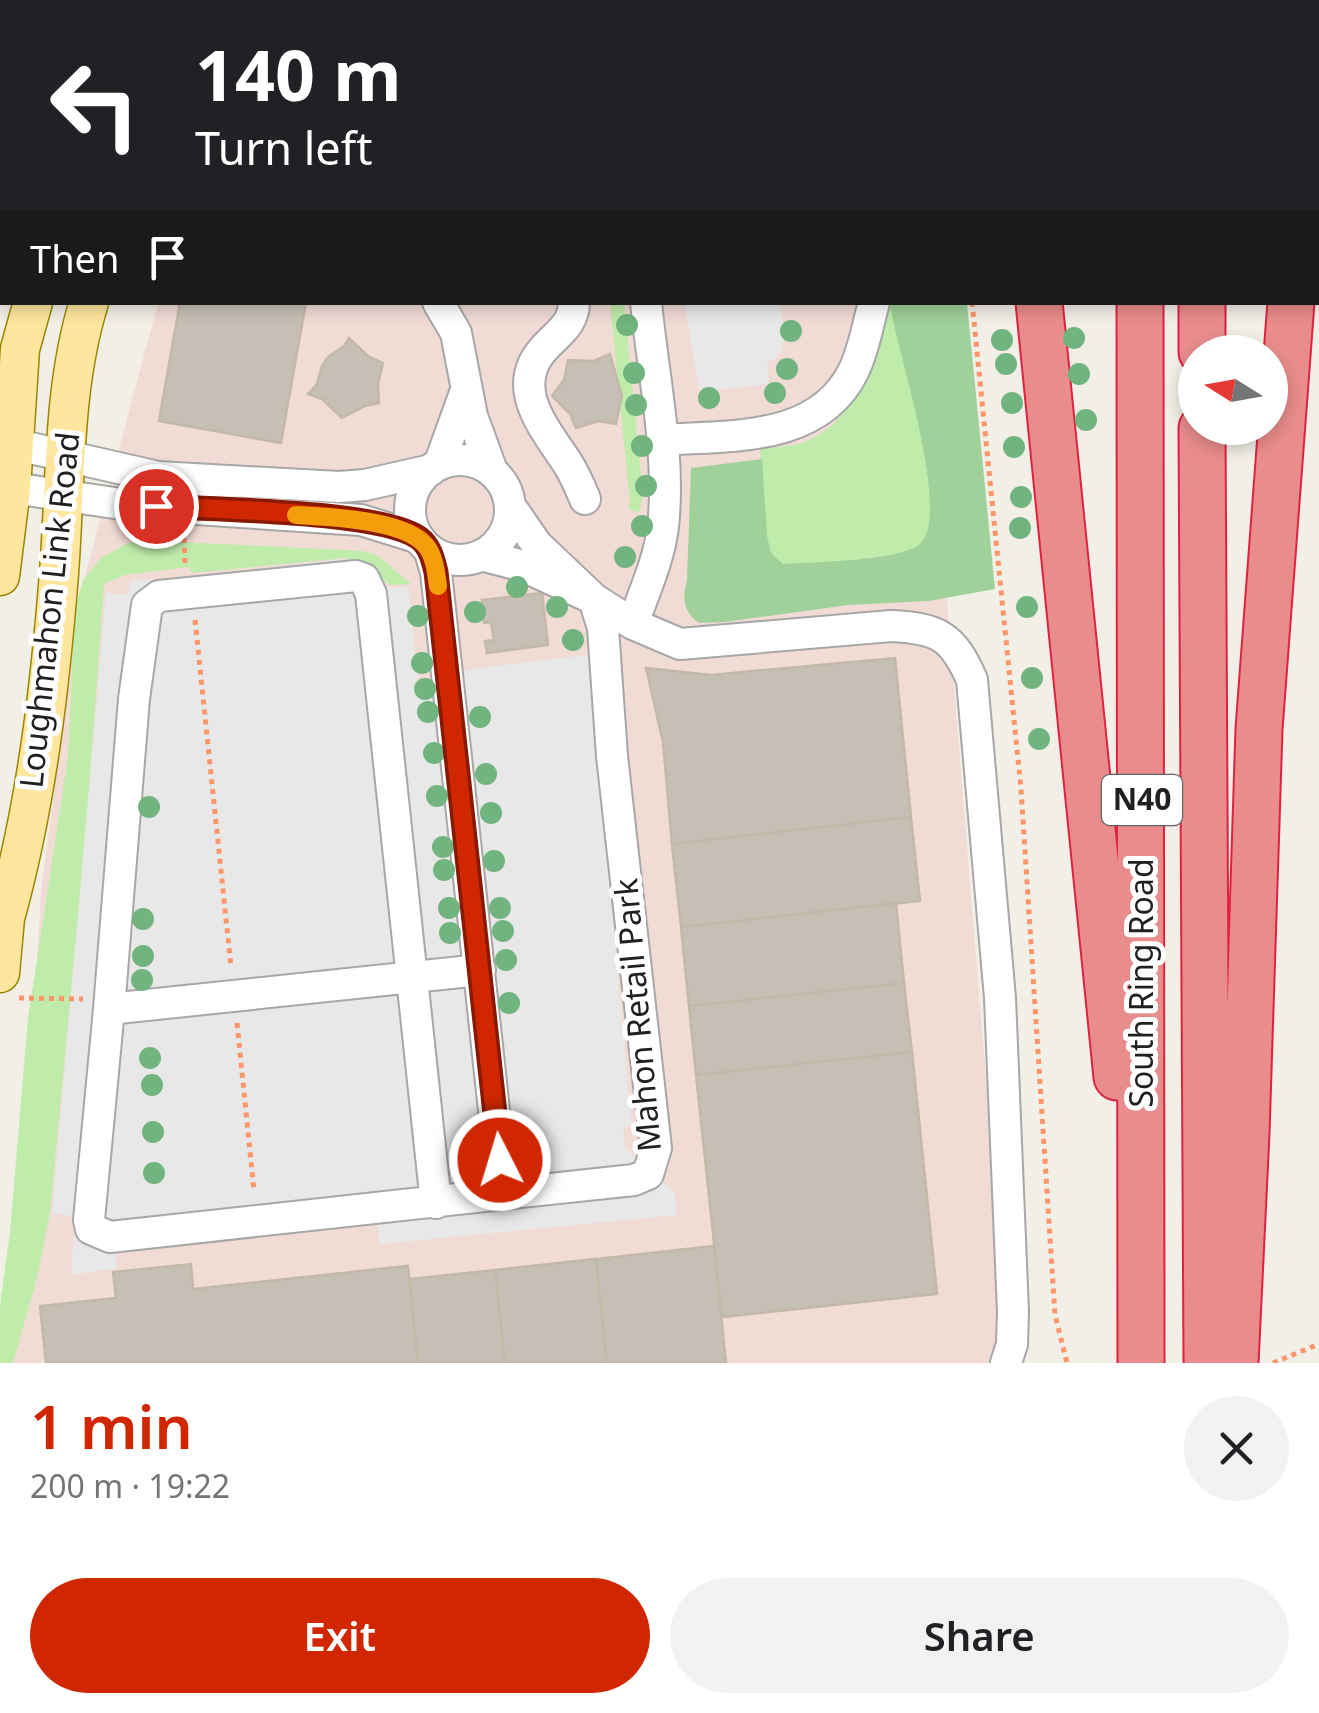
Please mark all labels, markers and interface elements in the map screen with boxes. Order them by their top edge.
text: 140 m [195,26,402,122]
icon: left [30,40,160,170]
text: Turn left [195,117,372,178]
icon: arrive [140,230,195,285]
text: Then [30,232,120,284]
north arrow [1178,335,1288,445]
map controls [1178,335,1288,445]
street label: Loughmahon Link Road [8,430,89,790]
pin [114,464,199,549]
icon: arrive [129,479,184,534]
road number: N40 [1102,775,1182,825]
street label: South Ring Road [1119,858,1162,1108]
street label: Mahon Retail Park [603,877,670,1154]
position arrow [448,1108,552,1212]
text: 1 min [30,1385,193,1467]
button: close [1184,1396,1289,1501]
text: 200 m · 19:22 [30,1464,230,1507]
button: Exit [30,1578,650,1693]
button: Share [670,1578,1289,1693]

